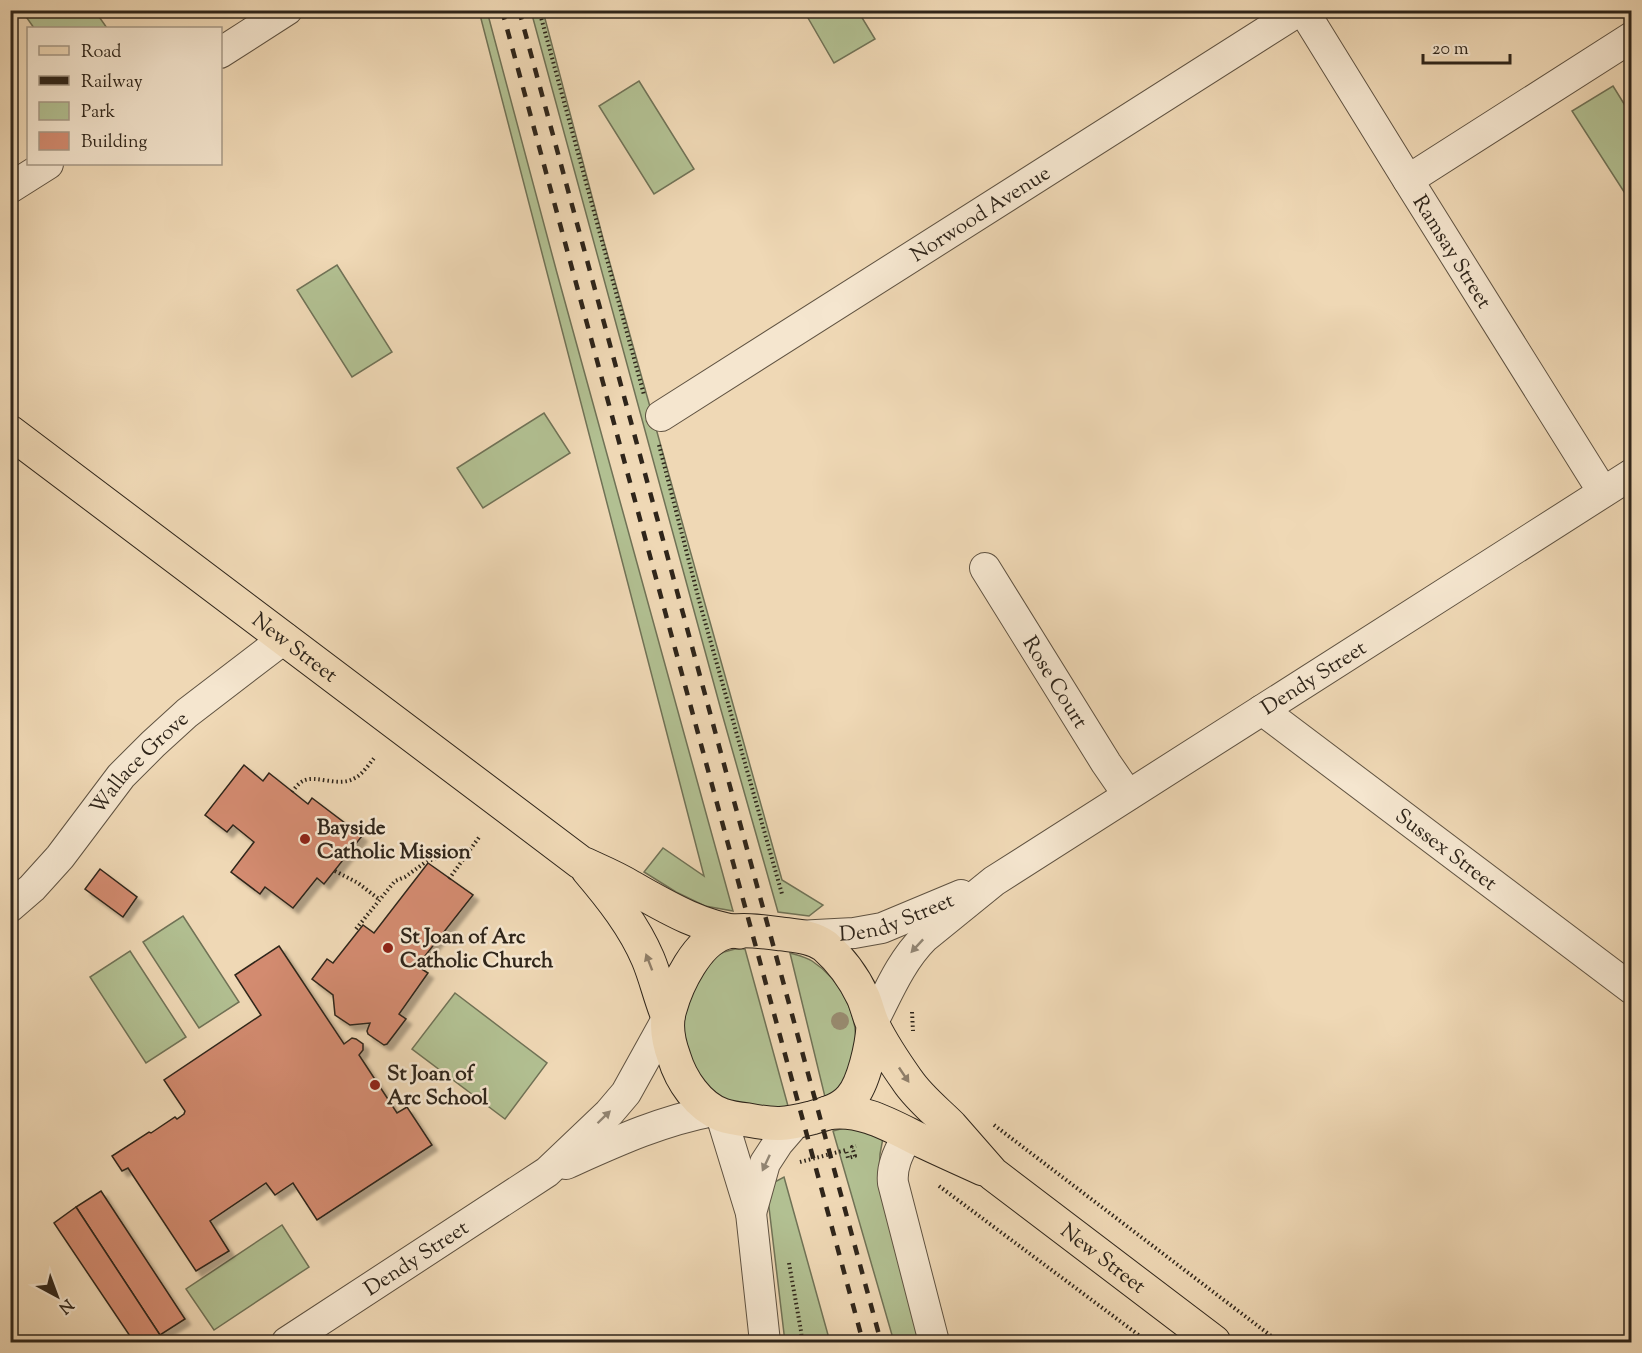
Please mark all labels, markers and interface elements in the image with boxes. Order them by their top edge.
legend [27,27,222,165]
scale bar [1423,27,1510,65]
text: 20 m [1432,37,1469,63]
text: Road [81,40,121,66]
text: Railway [81,70,143,96]
text: Park [81,100,116,126]
text: Building [81,130,147,156]
street label: Norwood Avenue [905,159,1057,271]
street label: Ramsay Street [1404,190,1498,315]
street label: New Street [245,606,343,691]
street label: Rose Court [1014,631,1094,735]
street label: Dendy Street [1256,634,1373,724]
street label: Wallace Grove [84,705,196,822]
street label: Sussex Street [1388,802,1503,899]
place label: Bayside Catholic Mission [317,814,472,868]
marker: Bayside Catholic Mission [298,832,312,846]
street label: Dendy Street [839,887,959,951]
place label: St Joan of Arc Catholic Church [400,923,554,977]
one-way arrow [911,938,924,953]
marker: St Joan of Arc Catholic Church [381,941,395,955]
one-way arrow [643,952,653,970]
place label: St Joan of Arc School [387,1060,488,1114]
one-way arrow [898,1067,910,1083]
marker: St Joan of Arc School [368,1078,382,1092]
one-way arrow [597,1111,611,1125]
one-way arrow [761,1154,771,1172]
street label: Dendy Street [359,1214,475,1305]
street label: New Street [1053,1217,1151,1302]
north arrow [27,1266,87,1326]
text: N [53,1293,78,1318]

